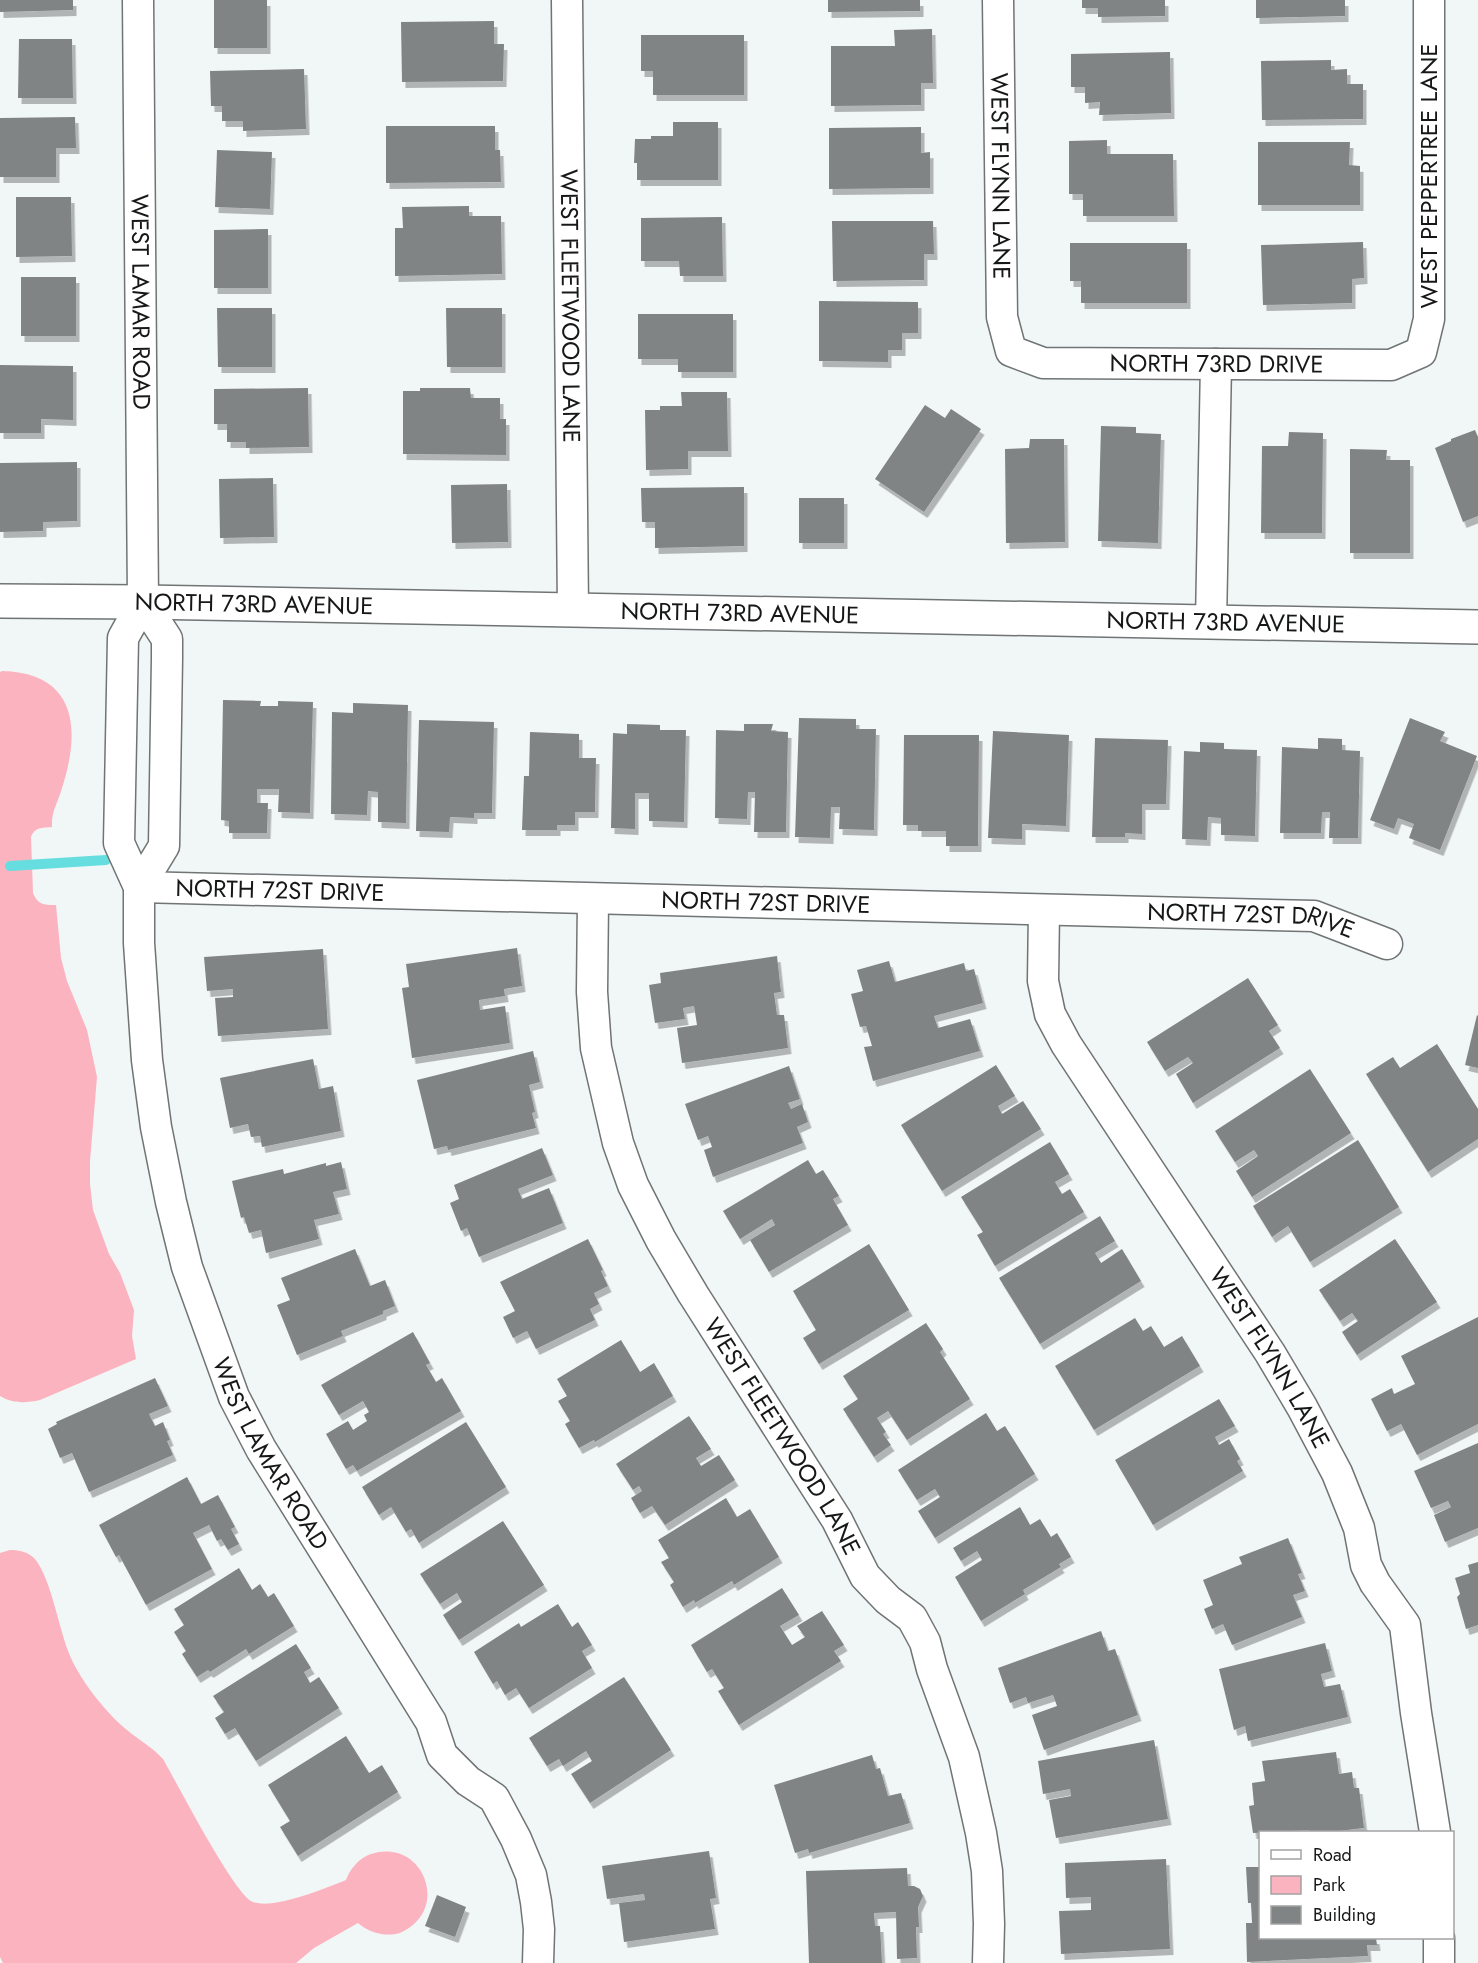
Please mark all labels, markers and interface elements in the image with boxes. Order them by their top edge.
street label: WEST PEPPERTREE LANE [1411,43,1446,309]
street label: WEST FLYNN LANE [982,72,1020,280]
street label: WEST FLEETWOOD LANE [552,169,589,443]
street label: WEST LAMAR ROAD [123,194,159,410]
street label: NORTH 73RD DRIVE [1110,345,1324,382]
street label: NORTH 73RD AVENUE [134,584,374,623]
street label: NORTH 73RD AVENUE [620,593,860,632]
street label: NORTH 73RD AVENUE [1106,602,1345,642]
street label: NORTH 72ST DRIVE [175,870,385,910]
street label: NORTH 72ST DRIVE [661,882,871,922]
street label: NORTH 72ST DRIVE [1147,894,1360,947]
street label: WEST FLYNN LANE [1201,1260,1339,1454]
street label: WEST FLEETWOOD LANE [696,1311,870,1561]
street label: WEST LAMAR ROAD [204,1352,338,1557]
legend [1259,1831,1454,1939]
text: Road [1313,1842,1352,1868]
text: Park [1313,1872,1345,1898]
text: Building [1313,1902,1376,1928]

